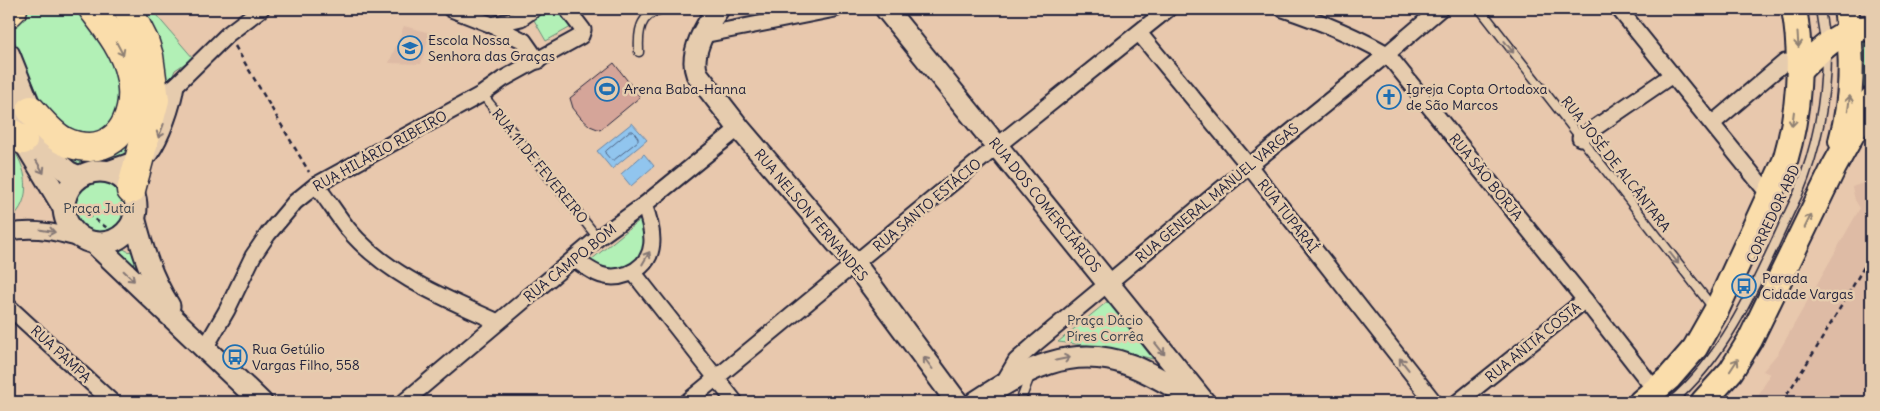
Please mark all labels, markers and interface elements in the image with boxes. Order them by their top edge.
place label: Escola Nossa Senhora das Graças [428,31,555,65]
one-way arrow [1794,31,1803,47]
school or university icon: Escola Nossa Senhora das Graças [397,35,423,61]
one-way arrow [1504,40,1515,53]
one-way arrow [116,41,125,56]
sports icon: Arena Baba-Hanna [594,76,620,102]
place label: Arena Baba-Hanna [624,80,746,98]
place label: Igreja Copta Ortodoxa de São Marcos [1406,80,1548,114]
church icon: Igreja Copta Ortodoxa de São Marcos [1376,84,1402,110]
street label: RUA JOSÉ DE ALCÂNTARA [1557,93,1675,235]
one-way arrow [1844,95,1854,111]
street label: RUA 11 DE FEVEREIRO [488,105,592,227]
street label: RUA HILÁRIO RIBEIRO [310,107,450,195]
one-way arrow [1788,111,1798,127]
street label: RUA GENERAL MANUEL VARGAS [1132,119,1303,267]
one-way arrow [156,123,165,138]
street label: RUA SÃO BORJA [1445,130,1527,224]
street label: RUA DOS COMERCIÁRIOS [985,134,1105,276]
street label: RUA NELSON FERNANDES [750,145,872,285]
street label: RUA SANTO ESTÁCIO [869,154,985,256]
one-way arrow [35,160,45,174]
street label: CORREDOR ABD [1742,162,1804,266]
street label: RUA TUPARAÍ [1254,176,1322,256]
park label: Praça Jutaí [63,199,135,217]
one-way arrow [1804,214,1814,229]
street label: RUA CAMPO BOM [520,220,620,306]
one-way arrow [40,227,56,236]
one-way arrow [642,251,652,265]
one-way arrow [1669,251,1680,264]
place label: Parada Cidade Vargas [1762,269,1853,303]
one-way arrow [123,270,135,282]
bus stop icon: Parada Cidade Vargas [1731,273,1757,299]
street label: RUA ANITA COSTA [1482,298,1584,386]
park label: Praça Dácio Píres Corrêa [1066,311,1144,345]
street label: RUA PAMPA [27,321,95,387]
place label: Rua Getúlio Vargas Filho, 558 [252,340,360,374]
one-way arrow [1155,342,1166,355]
bus stop icon: Rua Getúlio Vargas Filho, 558 [222,344,248,370]
one-way arrow [1054,354,1070,364]
one-way arrow [923,356,933,370]
one-way arrow [1399,357,1409,371]
one-way arrow [1730,359,1740,373]

